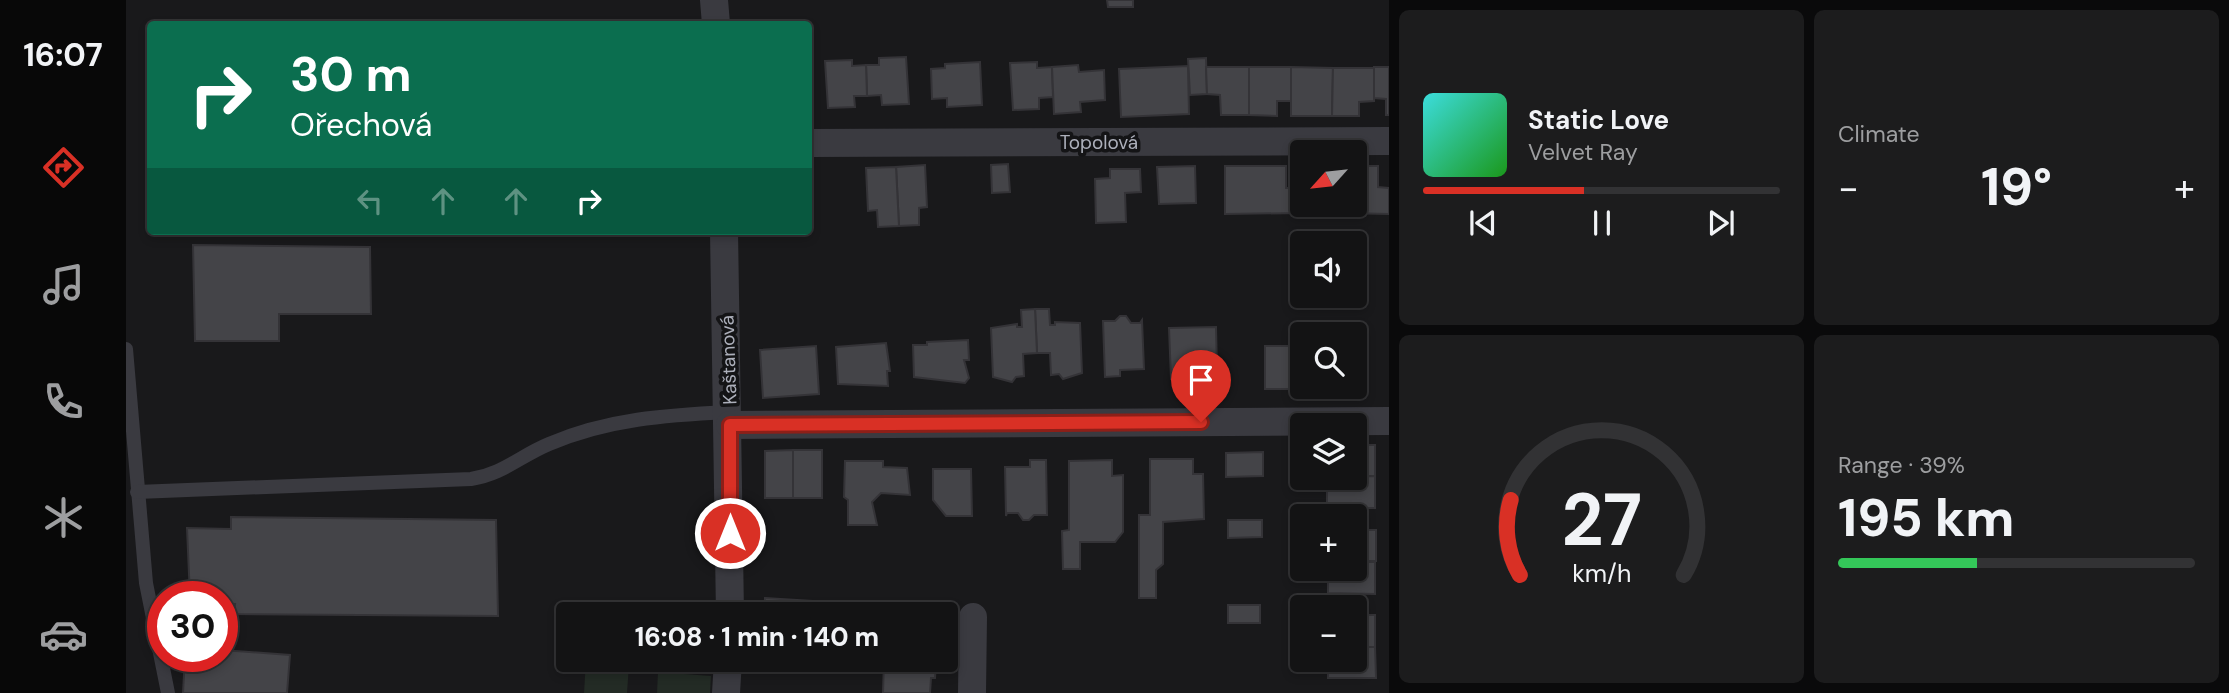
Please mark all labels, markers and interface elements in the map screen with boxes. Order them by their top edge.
text: 16:07 [23,34,103,76]
text: 30 m [290,42,412,106]
icon: right [175,49,266,140]
text: Static Love [1528,103,1669,137]
text: Ořechová [290,104,433,146]
text: Climate [1838,119,1920,149]
street label: Topolová [1060,130,1138,155]
text: Velvet Ray [1528,137,1638,167]
north arrow [1290,140,1367,217]
map controls [1290,140,1367,672]
icon: directions [39,143,88,192]
text: 19° [1981,153,2052,221]
text: − [1838,163,1859,213]
text: + [2174,163,2195,213]
icon: left [351,182,389,220]
icon: ahead [424,182,462,220]
icon: ahead [497,182,535,220]
icon: right [570,182,608,220]
icon: previous [1464,204,1502,242]
icon: pause [1583,204,1621,242]
icon: next [1702,204,1740,242]
button: sound [1290,231,1367,308]
icon: music [39,260,88,309]
street label: Kaštanová [714,315,743,405]
button: search [1290,322,1367,399]
pin [1171,350,1231,422]
icon: arrive [1182,361,1220,399]
icon: phone [39,377,88,426]
button: layers [1290,413,1367,490]
text: Range · 39% [1838,450,1965,480]
text: 27 [1561,473,1642,568]
text: 195 km [1838,484,2014,552]
icon: climate [39,493,88,542]
position arrow [693,496,767,570]
button: + [1290,504,1367,581]
text: km/h [1572,557,1631,590]
speed limit sign: 30 [147,581,238,672]
button: − [1290,595,1367,672]
icon: car [39,610,88,659]
text: 16:08 · 1 min · 140 m [635,620,879,654]

